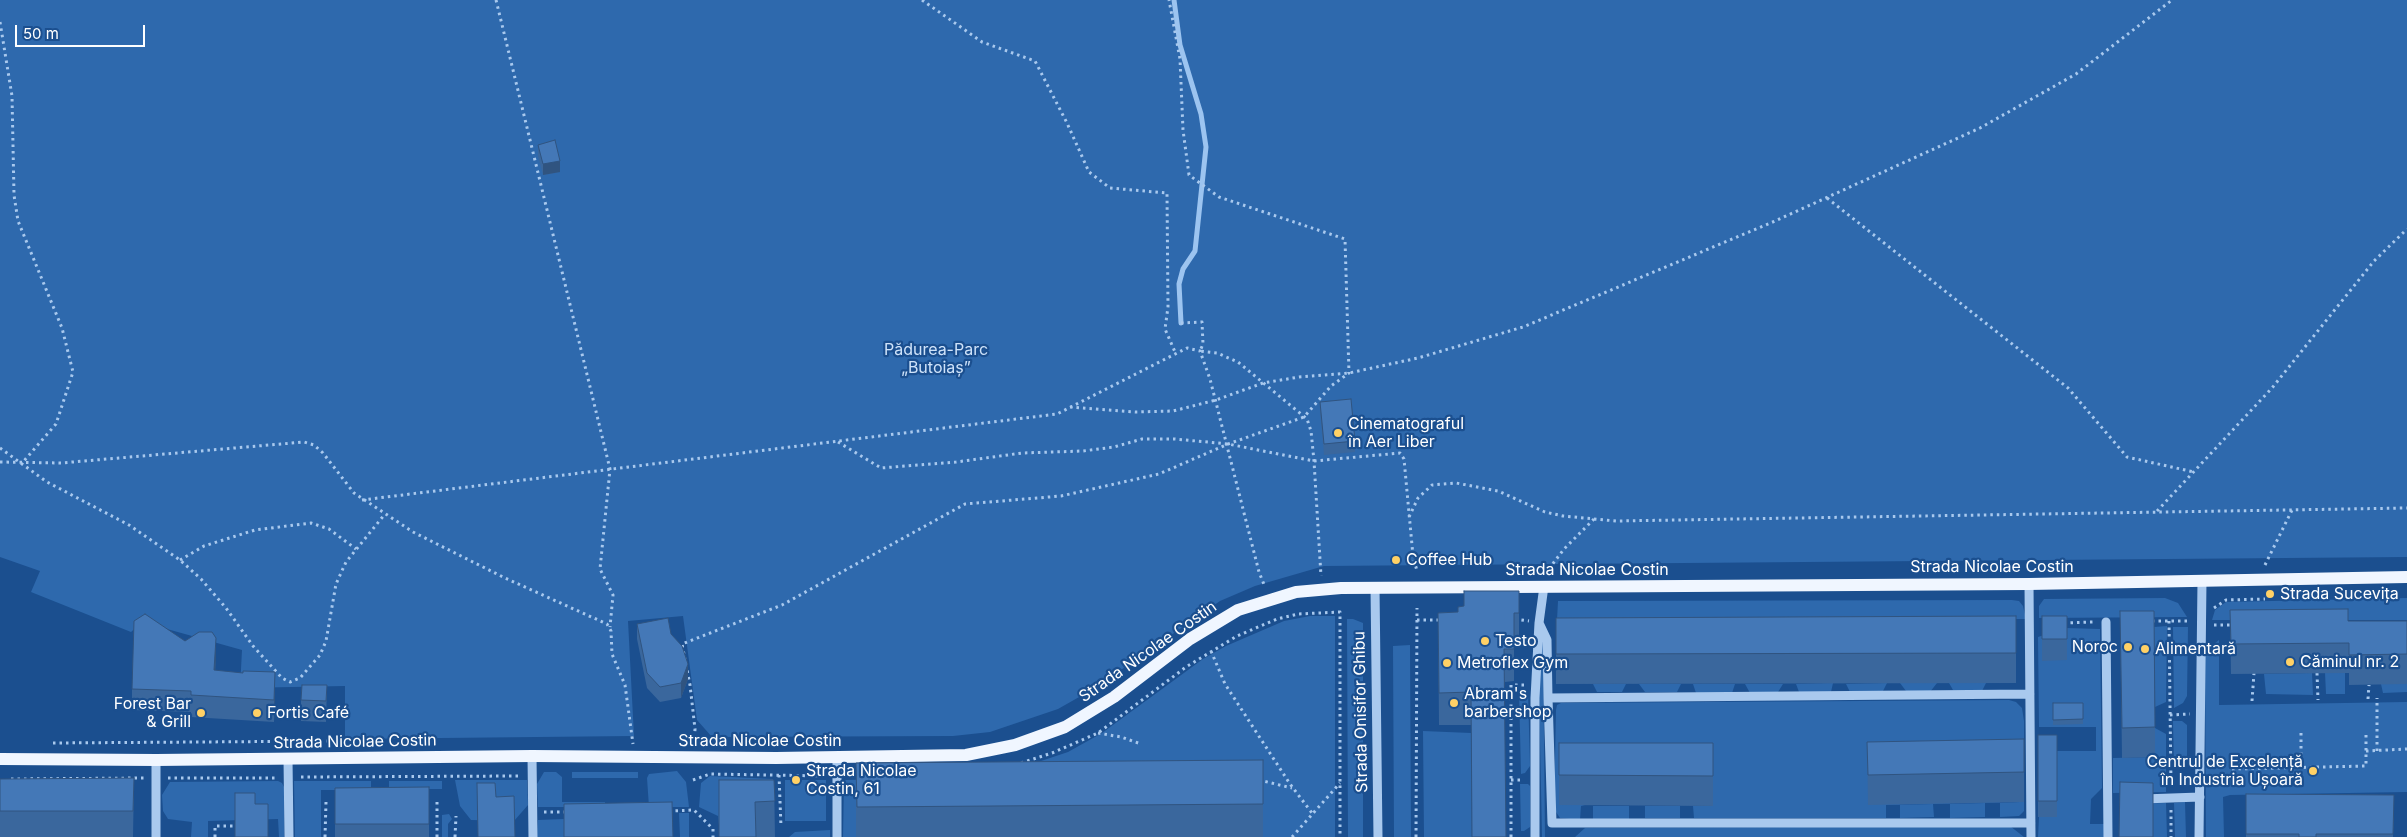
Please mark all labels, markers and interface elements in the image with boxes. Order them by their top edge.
scale bar [18,15,148,47]
text: 50 m [23,24,59,43]
park label: Pădurea-Parc „Butoiaș” [884,340,988,378]
place label: Cinematograful în Aer Liber [1348,414,1464,452]
marker: Cinematograful în Aer Liber [1332,427,1344,439]
place label: Coffee Hub [1406,550,1492,570]
marker: Coffee Hub [1390,554,1402,566]
street label: Strada Nicolae Costin [1910,557,2074,577]
street label: Strada Nicolae Costin [1505,560,1669,580]
place label: Strada Sucevița [2280,584,2399,604]
marker: Strada Sucevița [2264,588,2276,600]
street label: Strada Nicolae Costin [1076,597,1220,707]
street label: Strada Onisifor Ghibu [1350,631,1372,793]
place label: Testo [1495,631,1537,651]
marker: Testo [1479,635,1491,647]
place label: Noroc [2072,637,2118,657]
place label: Alimentară [2155,639,2236,659]
marker: Noroc [2122,641,2134,653]
marker: Alimentară [2139,643,2151,655]
place label: Căminul nr. 2 [2300,652,2399,672]
place label: Metroflex Gym [1457,653,1568,673]
marker: Căminul nr. 2 [2284,656,2296,668]
marker: Metroflex Gym [1441,657,1453,669]
place label: Abram's barbershop [1464,684,1552,722]
place label: Forest Bar & Grill [114,694,191,732]
marker: Abram's barbershop [1448,697,1460,709]
place label: Fortis Café [267,703,349,723]
marker: Forest Bar & Grill [195,707,207,719]
marker: Fortis Café [251,707,263,719]
street label: Strada Nicolae Costin [273,731,437,753]
street label: Strada Nicolae Costin [678,731,842,751]
place label: Centrul de Excelență în Industria Ușoară [2146,752,2303,790]
place label: Strada Nicolae Costin, 61 [806,761,917,799]
marker: Centrul de Excelență în Industria Ușoară [2307,765,2319,777]
marker: Strada Nicolae Costin, 61 [790,774,802,786]

